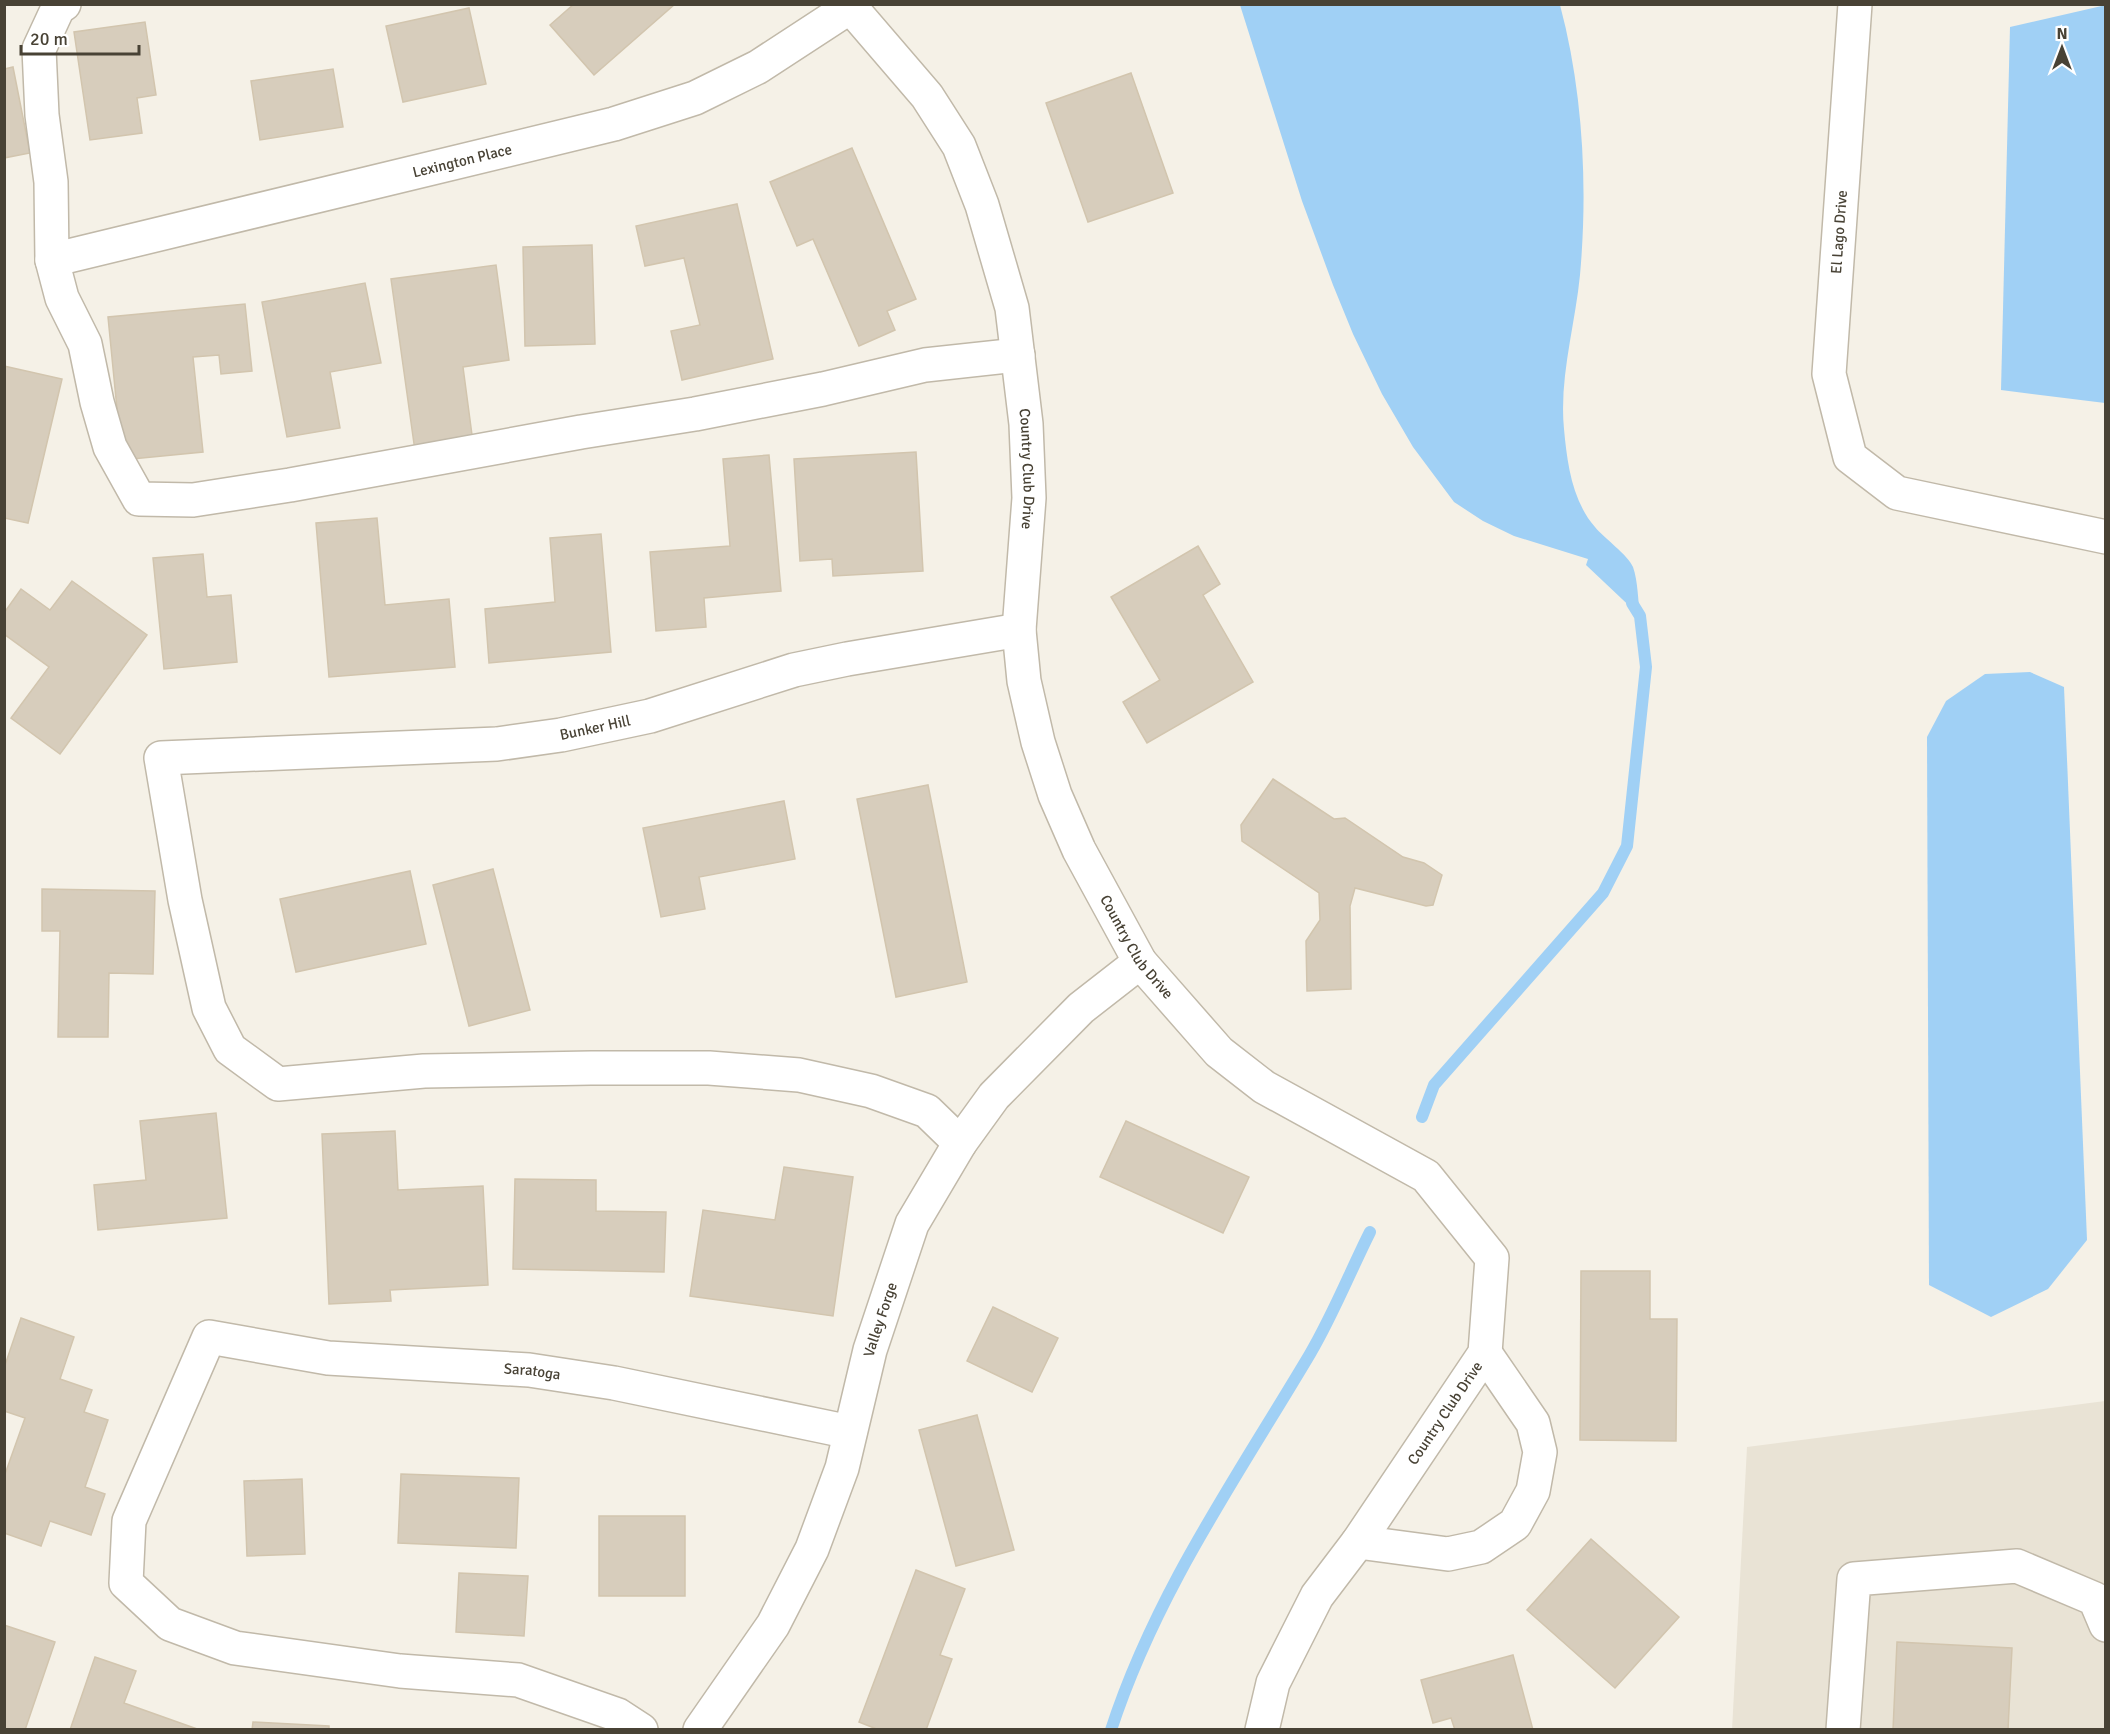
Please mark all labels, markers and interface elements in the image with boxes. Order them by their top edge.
scale bar [21,18,140,56]
north arrow [2032,18,2092,78]
text: N [2056,24,2068,44]
text: 20 m [30,28,68,50]
street label: Lexington Place [411,140,514,181]
street label: El Lago Drive [1827,189,1851,275]
street label: Country Club Drive [1015,407,1038,530]
street label: Bunker Hill [558,711,632,744]
street label: Country Club Drive [1096,892,1177,1002]
street label: Valley Forge [860,1280,901,1359]
street label: Country Club Drive [1404,1358,1486,1468]
street label: Saratoga [503,1360,562,1384]

